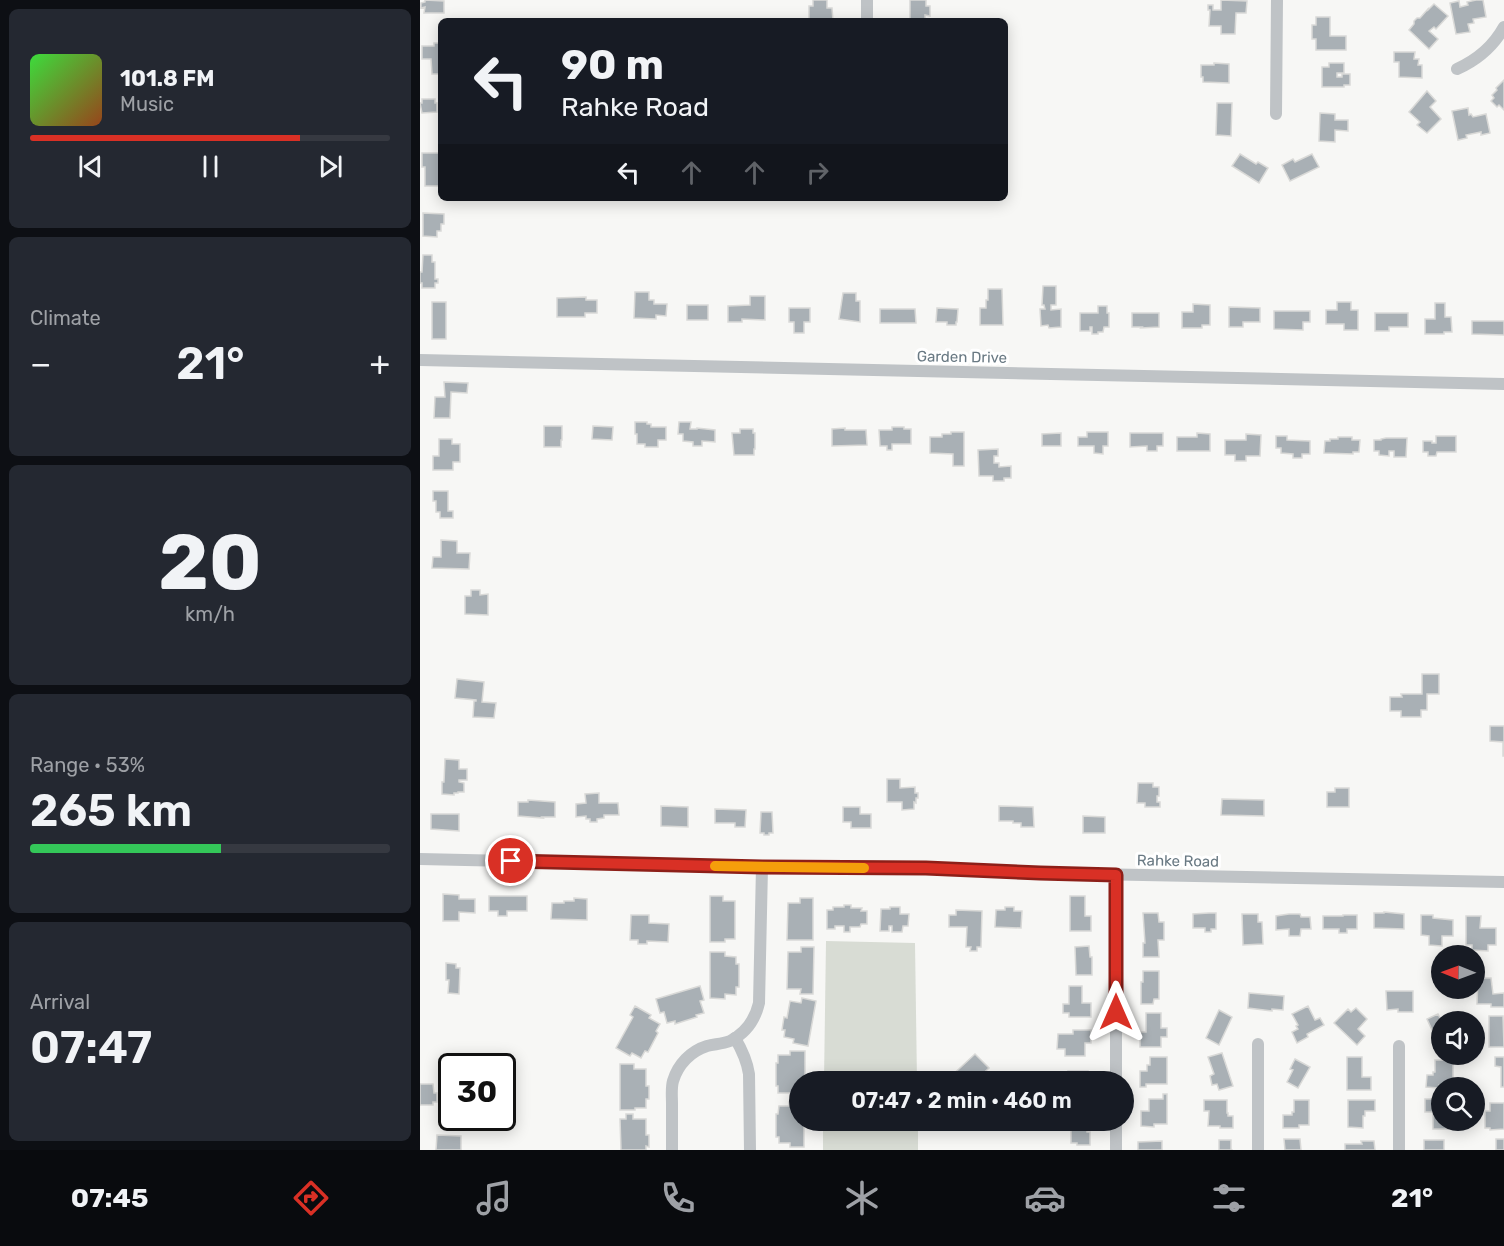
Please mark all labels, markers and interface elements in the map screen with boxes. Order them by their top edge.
text: 90 m [561,40,664,90]
icon: left [462,42,540,120]
text: 101.8 FM [120,65,214,92]
text: Rahke Road [561,91,709,123]
text: Music [120,92,174,116]
icon: previous [74,150,107,183]
icon: pause [194,150,227,183]
icon: next [314,150,347,183]
icon: left [612,156,645,189]
icon: ahead [675,156,708,189]
icon: ahead [738,156,771,189]
icon: right [801,156,834,189]
text: Climate [30,306,101,330]
text: 21° [176,337,245,390]
text: − [30,344,51,383]
text: + [369,344,390,383]
street label: Garden Drive [917,347,1007,367]
text: 20 [158,516,262,609]
text: km/h [185,602,235,626]
text: Range · 53% [30,753,145,777]
text: 265 km [30,784,192,837]
pin [485,835,536,886]
icon: arrive [494,844,527,877]
street label: Rahke Road [1137,851,1219,871]
north arrow [1431,945,1485,999]
map controls [1431,945,1485,1131]
position arrow [1084,980,1148,1044]
text: Arrival [30,990,90,1014]
button: sound [1431,1011,1485,1065]
text: 07:47 [30,1021,152,1074]
speed limit sign: 30 [438,1053,516,1131]
button: search [1431,1077,1485,1131]
text: 07:47 · 2 min · 460 m [851,1087,1072,1114]
icon: directions [290,1177,332,1219]
icon: music [473,1177,515,1219]
icon: phone [657,1177,699,1219]
icon: climate [841,1177,883,1219]
icon: car [1024,1177,1066,1219]
icon: filters [1208,1177,1250,1219]
text: 07:45 [71,1182,148,1214]
text: 21° [1391,1182,1433,1214]

